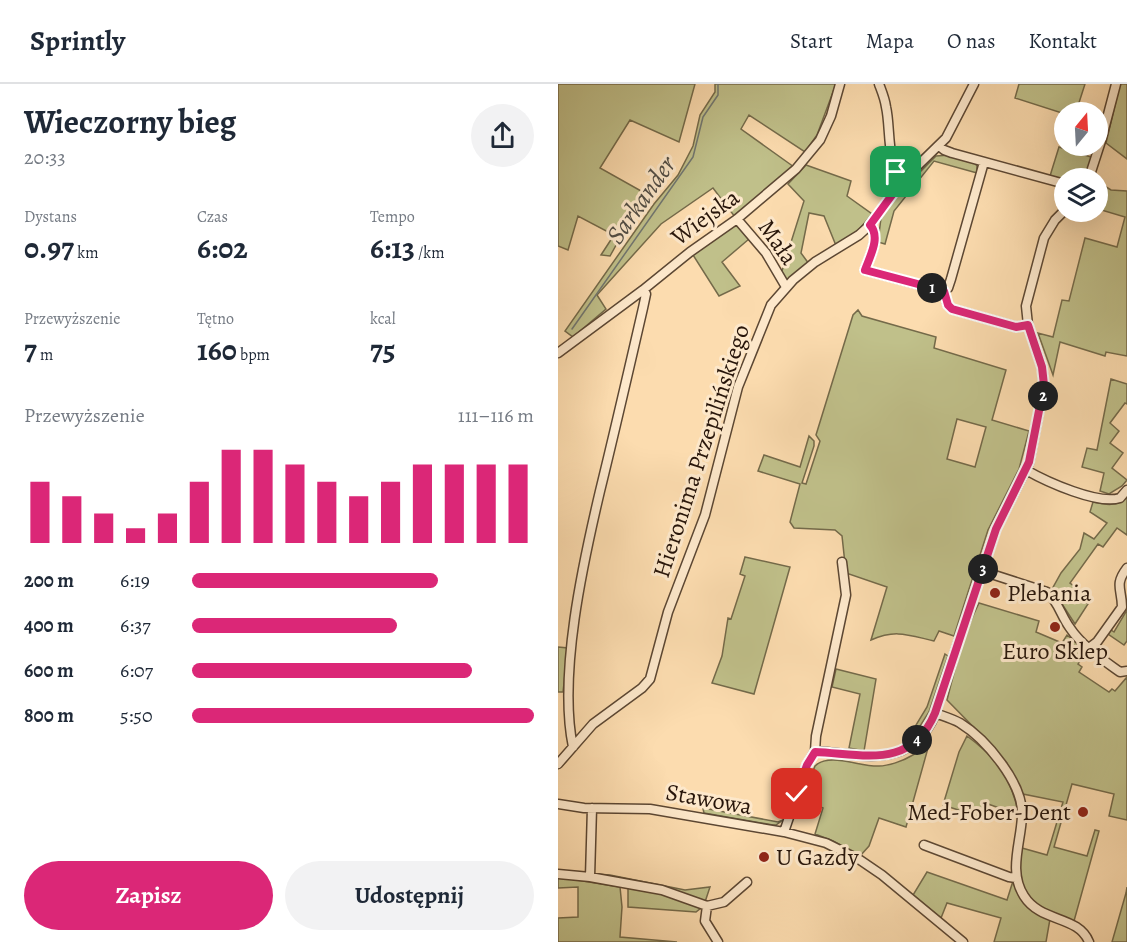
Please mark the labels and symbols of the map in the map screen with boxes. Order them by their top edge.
north arrow [1054,102,1108,156]
pin [870,146,921,197]
water label: Sarkander [598,148,685,251]
street label: Wiejska [664,181,746,253]
street label: Mała [751,213,806,272]
pin: 1 [917,273,947,303]
street label: Hieronima Przepilińskiego [645,320,757,582]
pin: 2 [1028,381,1058,411]
pin: 3 [968,554,998,584]
place label: Plebania [1007,577,1092,609]
marker: Plebania [988,586,1002,600]
marker: Euro Sklep [1048,620,1062,634]
place label: Euro Sklep [1002,635,1108,667]
pin: 4 [902,725,932,755]
pin [771,768,822,819]
street label: Stawowa [663,776,756,822]
place label: Med-Fober-Dent [907,796,1071,828]
marker: Med-Fober-Dent [1076,805,1090,819]
place label: U Gazdy [776,841,859,873]
marker: U Gazdy [757,850,771,864]

